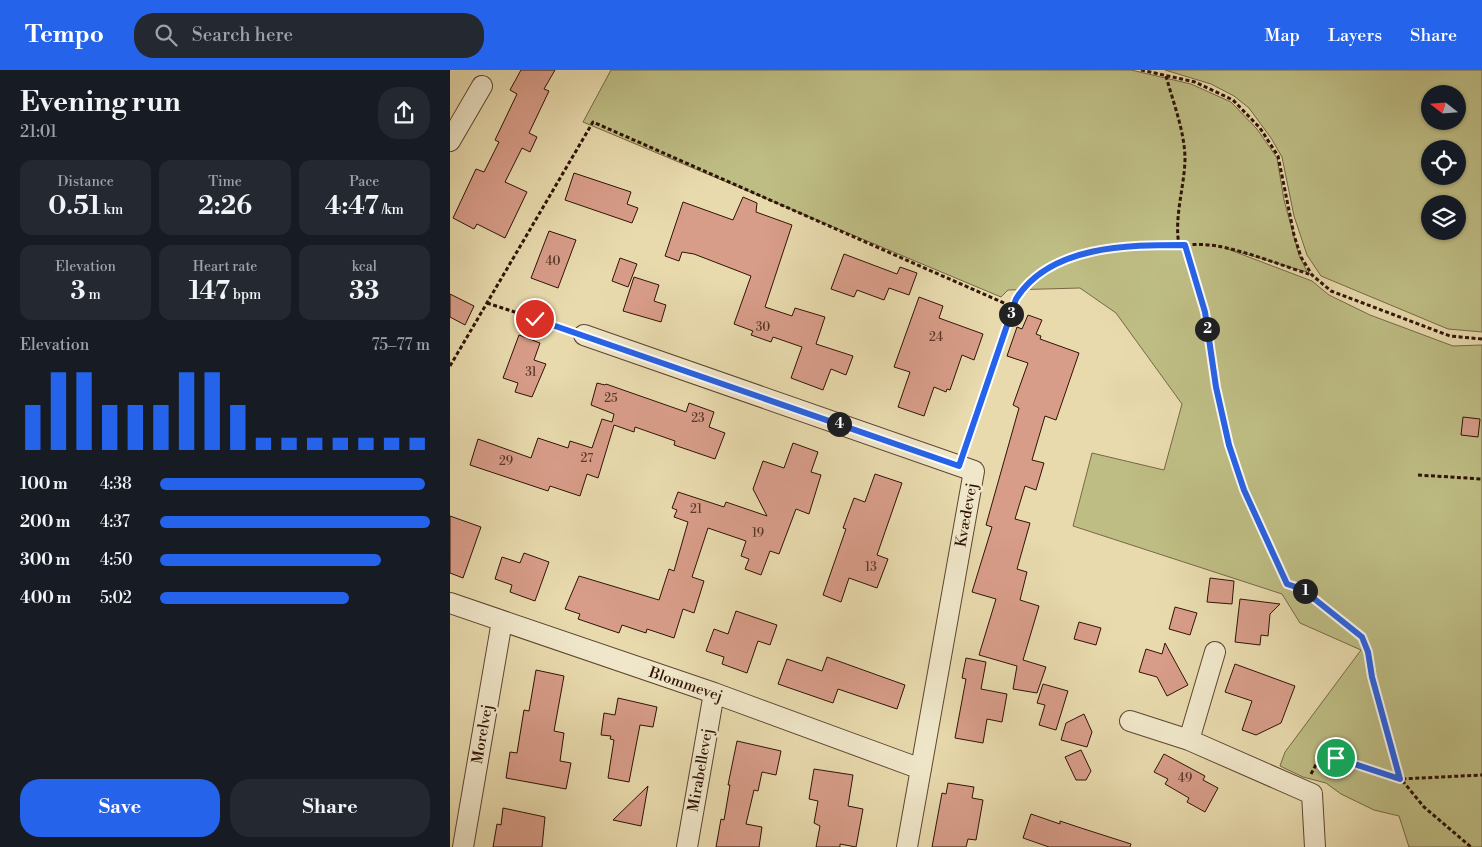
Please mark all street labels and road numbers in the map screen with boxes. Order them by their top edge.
street label: Kvædevej [952,481,981,549]
street label: Blommevej [645,663,725,706]
street label: Morelvej [468,703,497,765]
street label: Mirabellevej [684,727,717,813]

